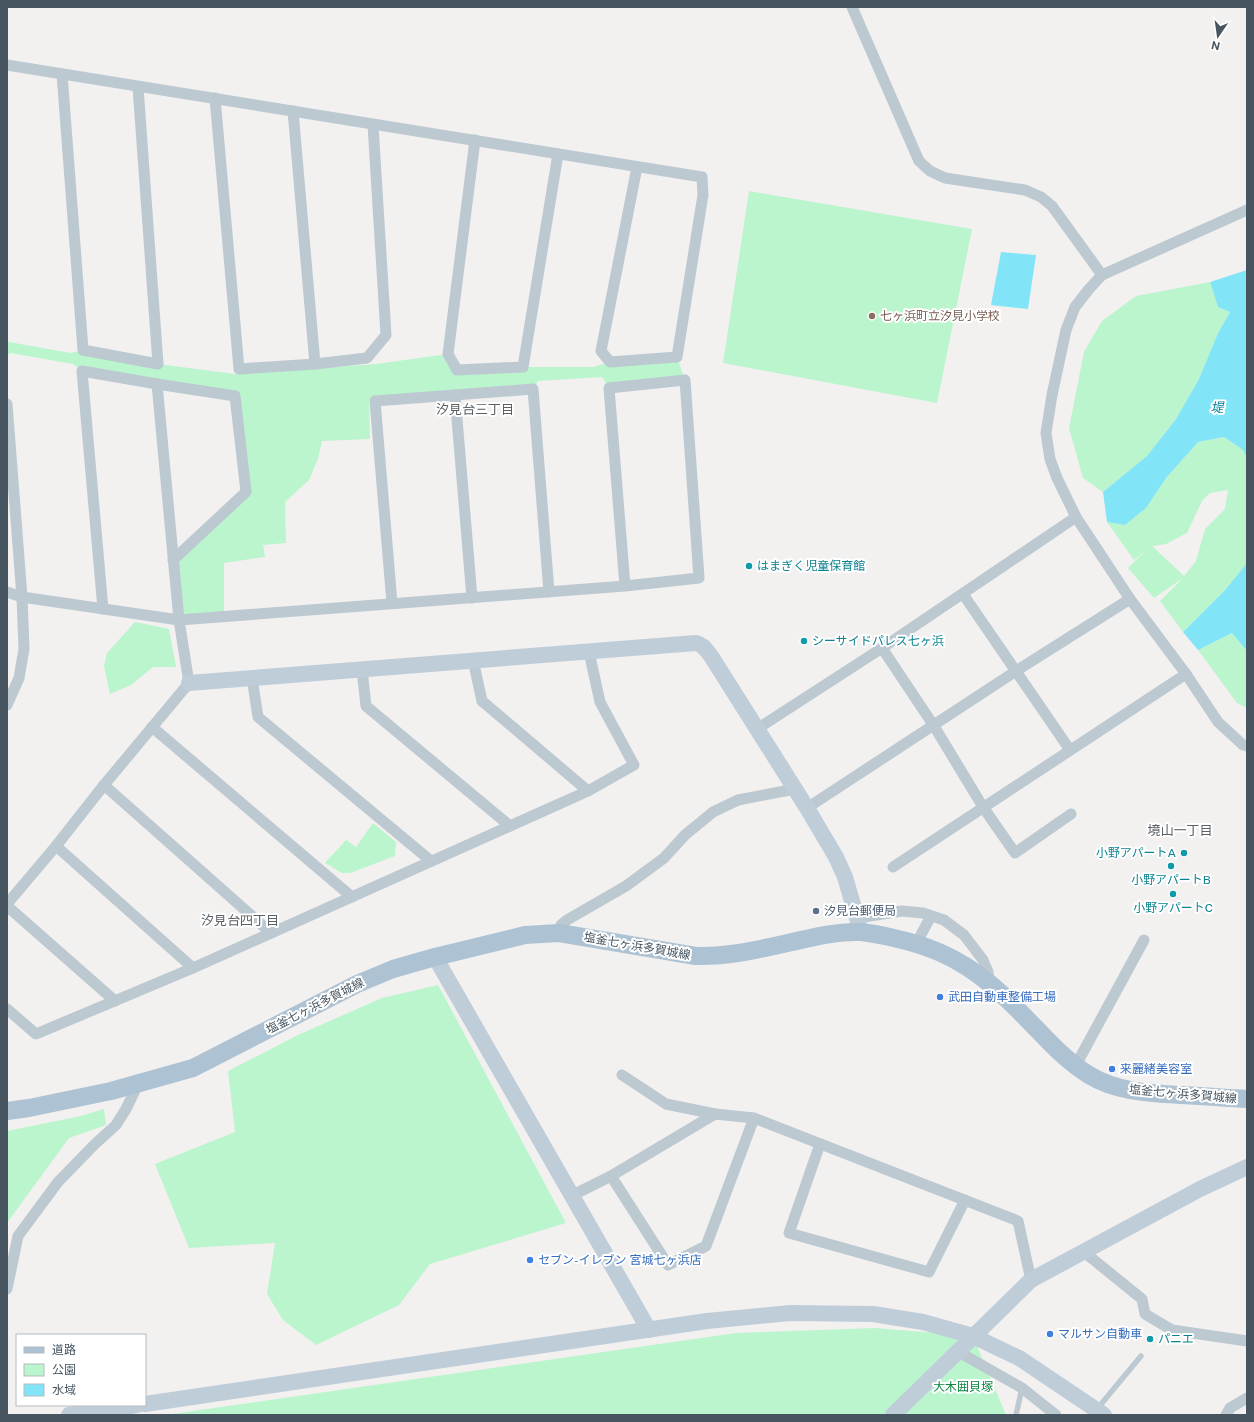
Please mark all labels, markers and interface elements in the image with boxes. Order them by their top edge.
north arrow [1198,16,1238,56]
text: N [1210,39,1221,53]
place label: 七ヶ浜町立汐見小学校 [880,309,1000,323]
marker: 七ヶ浜町立汐見小学校 [867,311,877,321]
water label: 堤 [1210,400,1225,415]
district label: 汐見台三丁目 [436,402,514,417]
place label: はまぎく児童保育館 [757,559,865,573]
marker: はまぎく児童保育館 [744,561,754,571]
place label: シーサイドパレス七ヶ浜 [812,634,944,648]
marker: シーサイドパレス七ヶ浜 [799,636,809,646]
district label: 境山一丁目 [1147,823,1213,838]
place label: 小野アパートA [1096,846,1176,860]
marker: 小野アパートA [1179,848,1189,858]
marker: 小野アパートB [1166,861,1176,871]
place label: 小野アパートB [1131,873,1211,887]
marker: 小野アパートC [1168,889,1178,899]
place label: 小野アパートC [1133,901,1213,915]
place label: 汐見台郵便局 [824,904,896,918]
marker: 汐見台郵便局 [811,906,821,916]
district label: 汐見台四丁目 [201,913,279,928]
street label: 塩釜七ヶ浜多賀城線 [583,930,691,962]
street label: 塩釜七ヶ浜多賀城線 [264,975,366,1037]
place label: 武田自動車整備工場 [948,990,1056,1004]
marker: 武田自動車整備工場 [935,992,945,1002]
place label: 来麗緒美容室 [1120,1062,1192,1076]
marker: 来麗緒美容室 [1107,1064,1117,1074]
street label: 塩釜七ヶ浜多賀城線 [1129,1082,1237,1106]
place label: セブン-イレブン 宮城七ヶ浜店 [538,1253,701,1267]
marker: セブン-イレブン 宮城七ヶ浜店 [525,1255,535,1265]
place label: マルサン自動車 [1058,1327,1142,1341]
marker: マルサン自動車 [1045,1329,1055,1339]
place label: パニエ [1158,1332,1194,1346]
legend [16,1334,146,1406]
marker: パニエ [1145,1334,1155,1344]
text: 道路 [52,1343,76,1357]
text: 公園 [52,1363,76,1377]
park label: 大木囲貝塚 [933,1380,993,1394]
text: 水域 [52,1383,76,1397]

